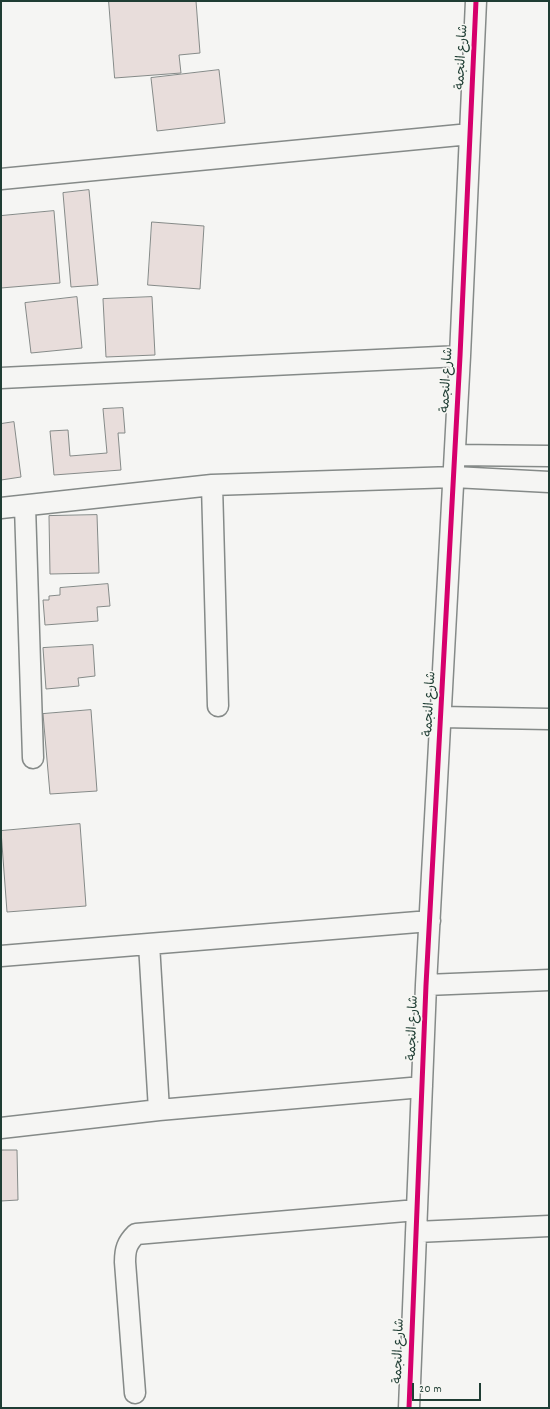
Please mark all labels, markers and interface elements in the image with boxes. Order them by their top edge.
street label: شارع النجمة [453,24,473,90]
street label: شارع النجمة [438,347,458,413]
street label: شارع النجمة [421,671,441,737]
street label: شارع النجمة [405,995,423,1061]
street label: شارع النجمة [391,1318,409,1384]
scale bar [414,1375,483,1401]
text: 20 m [419,1381,442,1398]

